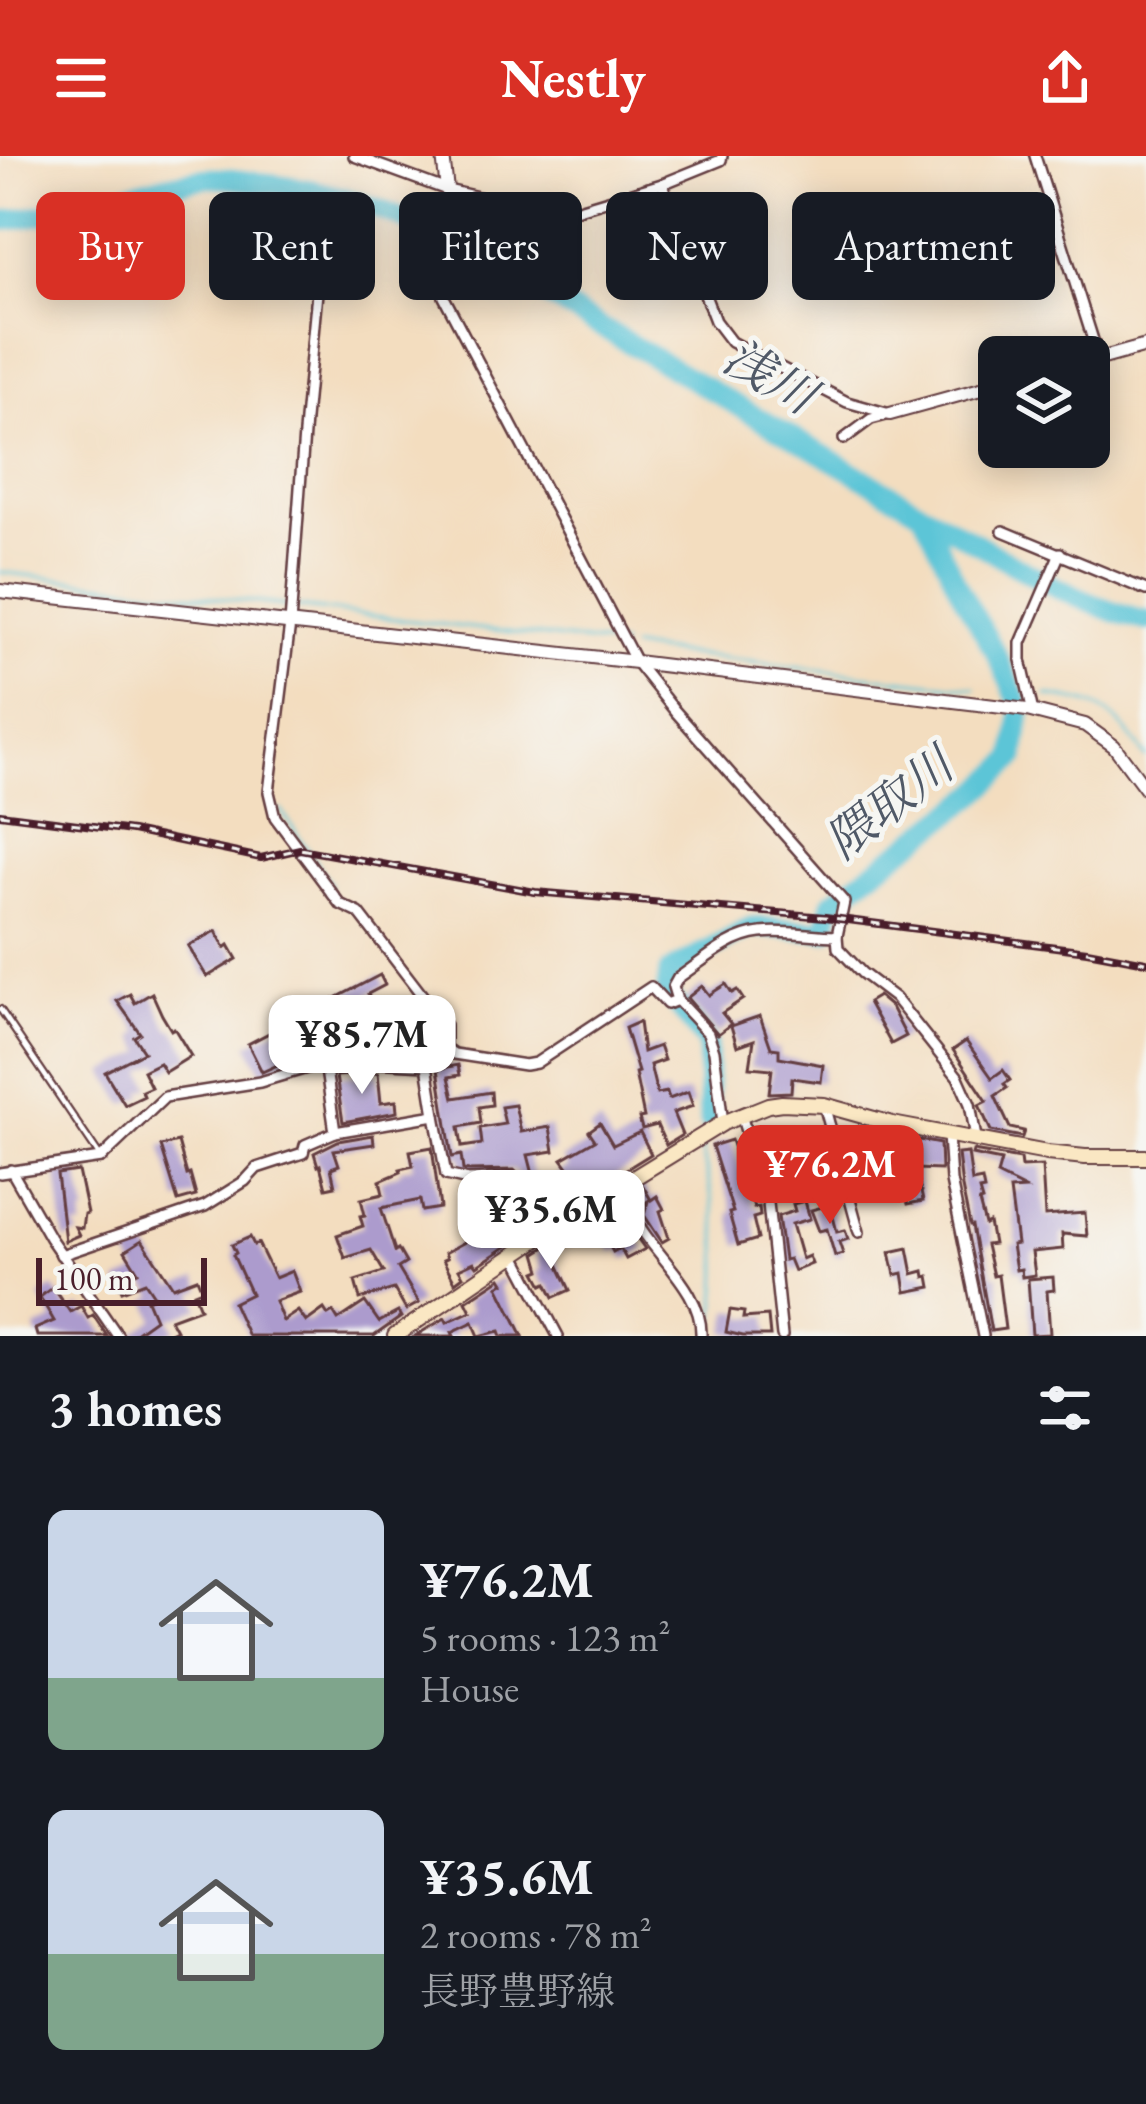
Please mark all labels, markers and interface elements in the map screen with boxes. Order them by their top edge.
text: Nestly [500,43,646,113]
icon: menu [48,45,114,111]
icon: share [1032,45,1098,111]
chip: Buy [36,192,185,300]
chip: Rent [209,192,375,300]
chip: Filters [399,192,582,300]
chip: New [606,192,768,300]
chip: Apartment [792,192,1055,300]
water label: 浅川 [713,325,831,429]
map controls [978,336,1110,468]
button: layers [978,336,1110,468]
water label: 隈取川 [813,731,969,872]
pin: ¥85.7M [264,995,460,1097]
text: ¥85.7M [296,1008,428,1059]
pin: ¥76.2M [732,1125,928,1227]
text: ¥76.2M [764,1138,896,1189]
pin: ¥35.6M [453,1170,649,1272]
text: ¥35.6M [485,1183,617,1234]
scale bar [36,1252,207,1305]
text: 100 m [54,1257,134,1300]
text: 3 homes [48,1375,222,1441]
icon: filters [1032,1375,1098,1441]
text: ¥76.2M [420,1546,594,1612]
icon: home [144,1558,288,1702]
text: 5 rooms · 123 m² [420,1612,671,1663]
text: House [420,1663,519,1714]
text: ¥35.6M [420,1843,594,1909]
icon: home [144,1858,288,2002]
text: 2 rooms · 78 m² [420,1909,652,1960]
text: 長野豊野線 [420,1966,615,2017]

